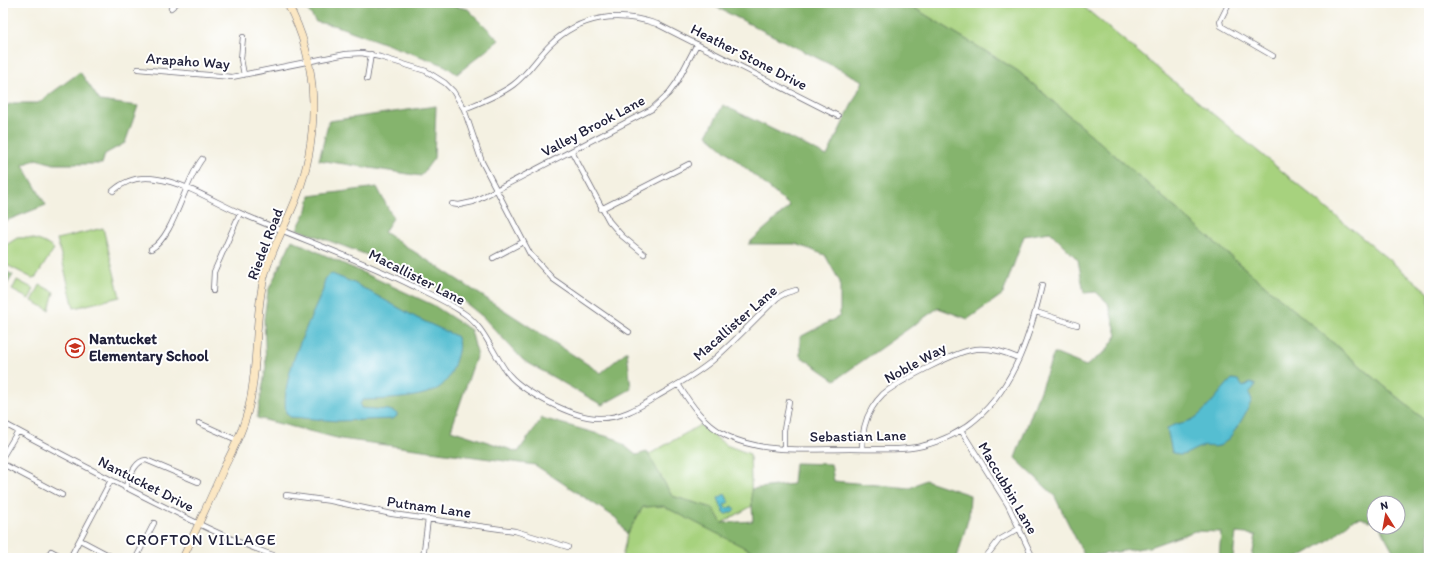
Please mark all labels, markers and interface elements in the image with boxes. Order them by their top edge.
street label: Heather Stone Drive [688,20,810,94]
street label: Arapaho Way [145,49,231,73]
street label: Valley Brook Lane [538,91,648,161]
street label: Riedel Road [243,206,287,282]
street label: Macallister Lane [366,245,468,309]
street label: Macallister Lane [689,282,781,364]
place label: Nantucket Elementary School [89,330,209,366]
school or university icon: Nantucket Elementary School [64,337,86,359]
street label: Noble Way [881,339,949,387]
street label: Sebastian Lane [809,426,907,446]
street label: Maccubbin Lane [974,439,1042,537]
street label: Nantucket Drive [95,452,197,516]
street label: Putnam Lane [386,492,472,522]
north arrow [1366,495,1406,535]
text: N [1379,499,1389,513]
district label: CROFTON VILLAGE [125,530,277,549]

